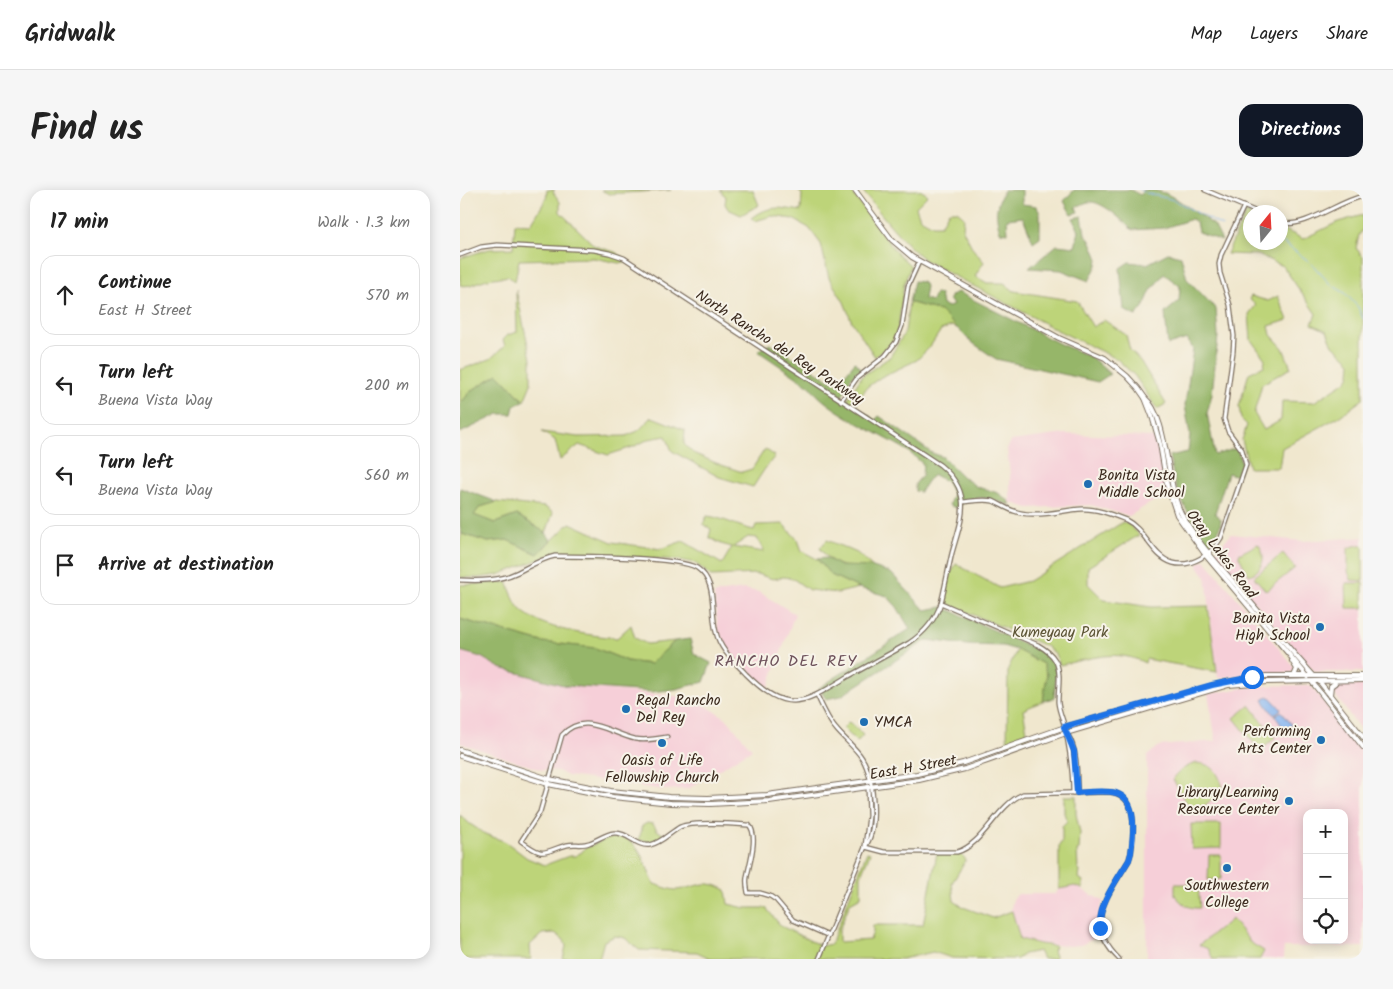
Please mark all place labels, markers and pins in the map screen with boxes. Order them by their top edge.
place label: Bonita Vista Middle School [1098,464,1185,505]
marker: Bonita Vista Middle School [1082,478,1094,490]
place label: Bonita Vista High School [1232,607,1310,648]
marker: Bonita Vista High School [1314,621,1326,633]
place label: Regal Rancho Del Rey [636,689,721,730]
marker: Regal Rancho Del Rey [620,703,632,715]
place label: YMCA [874,711,913,735]
marker: YMCA [858,716,870,728]
place label: Performing Arts Center [1237,720,1312,761]
marker: Performing Arts Center [1315,734,1327,746]
marker: Oasis of Life Fellowship Church [656,737,668,749]
place label: Oasis of Life Fellowship Church [605,749,719,790]
place label: Library/Learning Resource Center [1176,781,1280,822]
marker: Library/Learning Resource Center [1283,795,1295,807]
marker: Southwestern College [1221,862,1233,874]
place label: Southwestern College [1185,874,1269,915]

